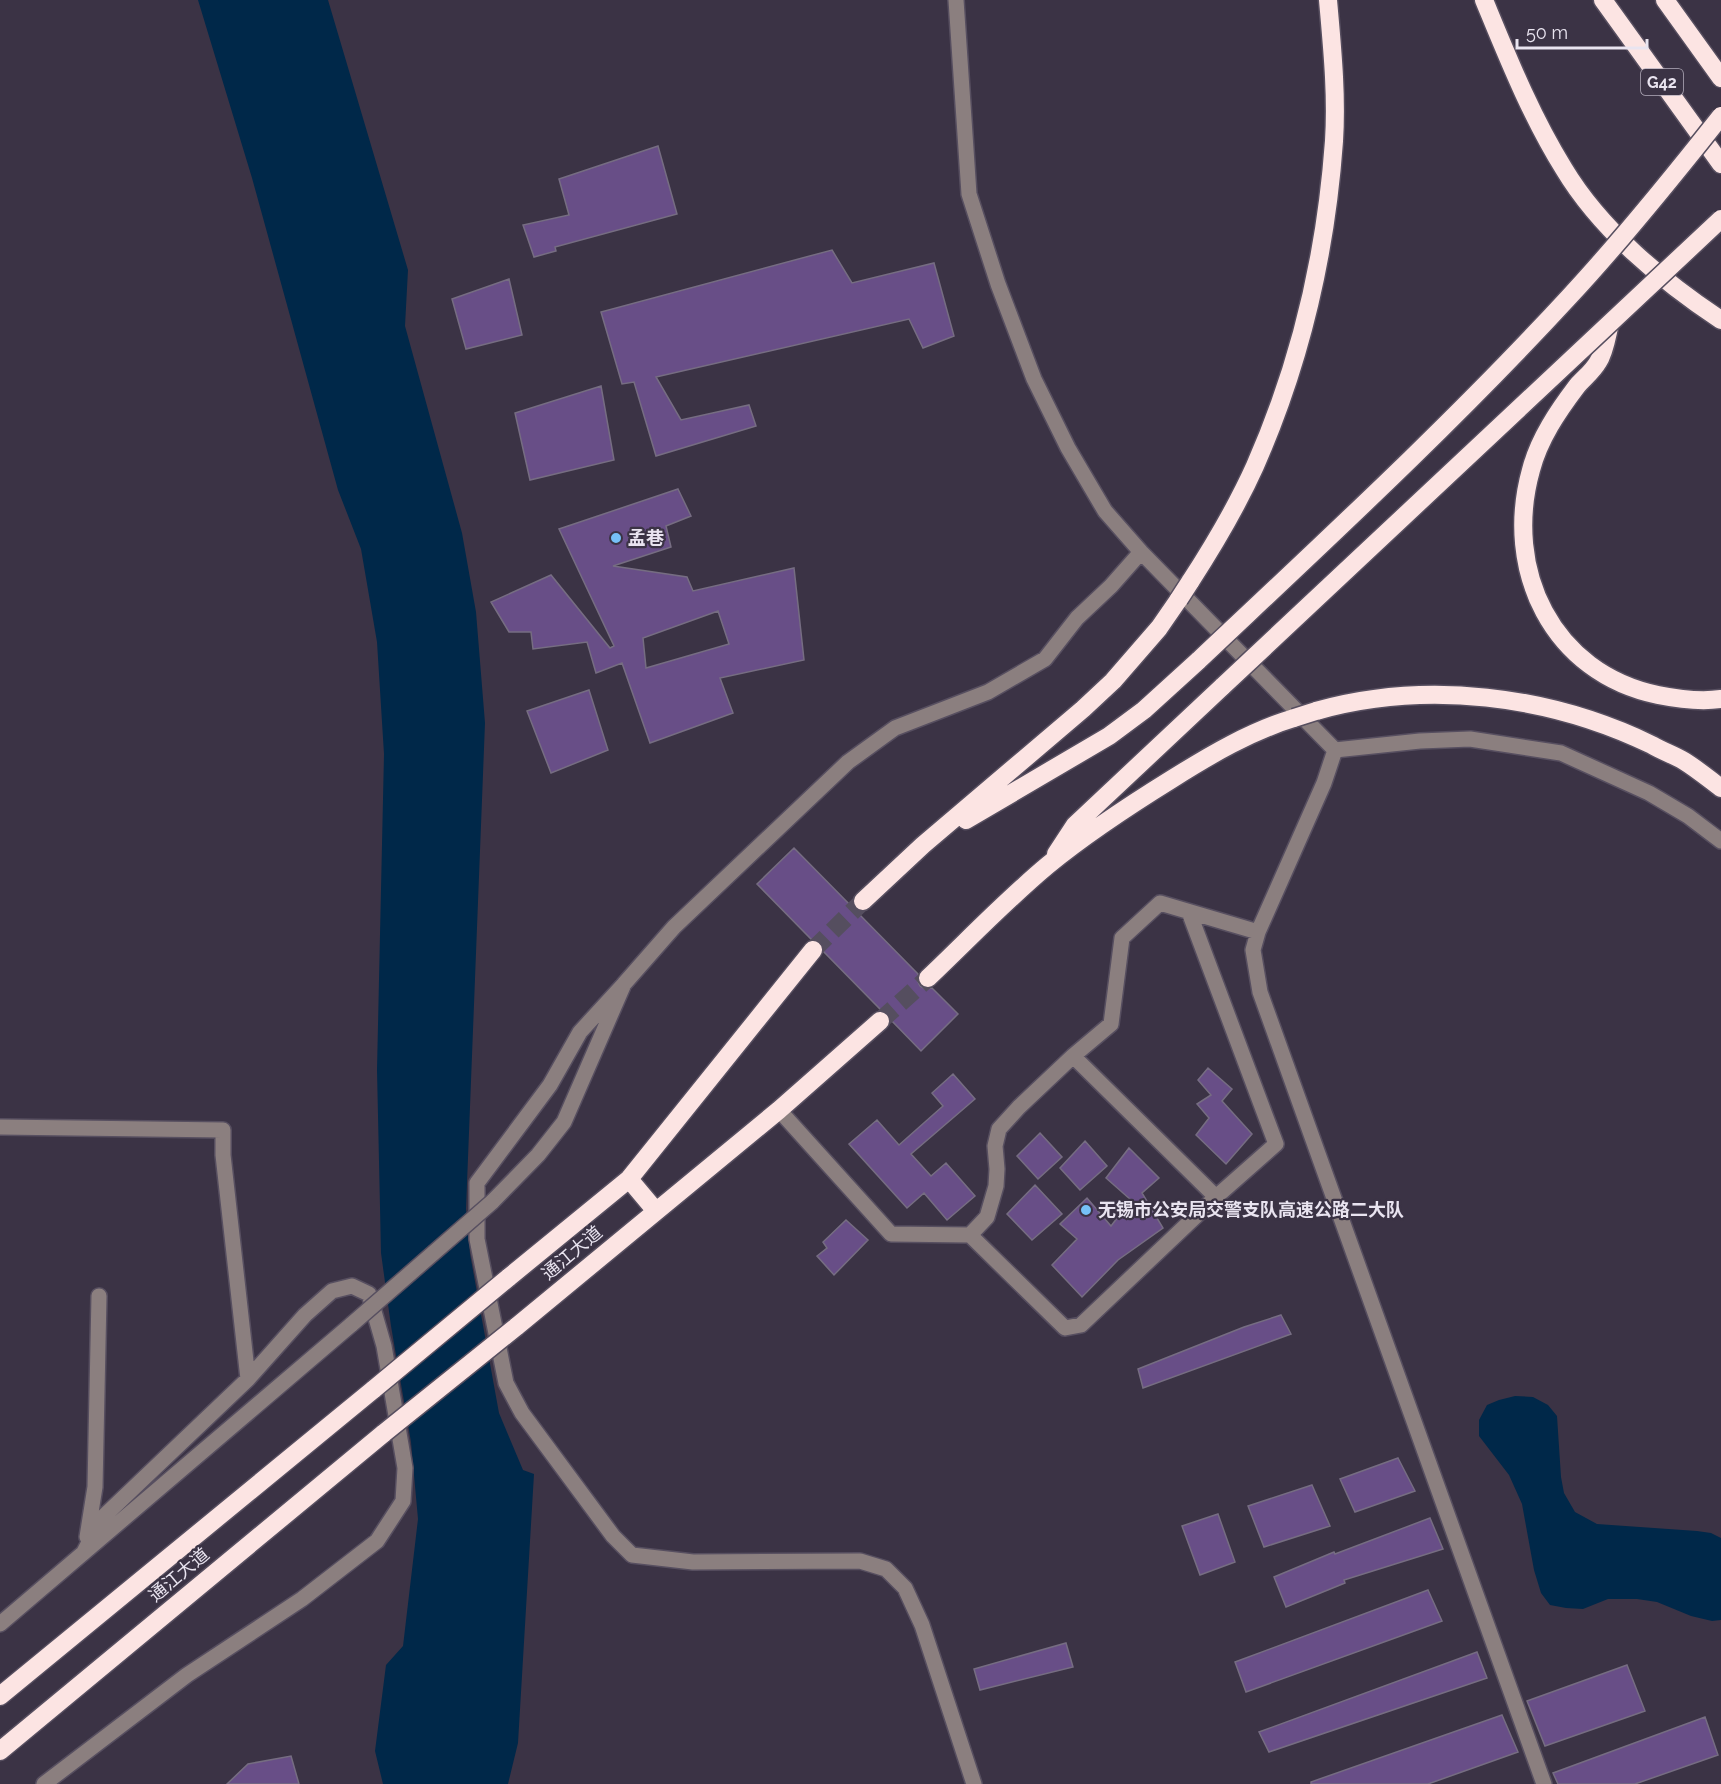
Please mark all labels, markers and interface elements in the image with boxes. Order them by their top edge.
scale bar [1517,12,1648,50]
text: 50 m [1526,22,1568,43]
road number: G42 [1641,69,1683,95]
place label: 孟巷 [628,527,664,548]
marker: 孟巷 [609,531,623,545]
place label: 无锡市公安局交警支队高速公路二大队 [1098,1199,1404,1220]
marker: 无锡市公安局交警支队高速公路二大队 [1079,1203,1093,1217]
street label: 通江大道 [537,1221,606,1284]
street label: 通江大道 [144,1543,213,1606]

